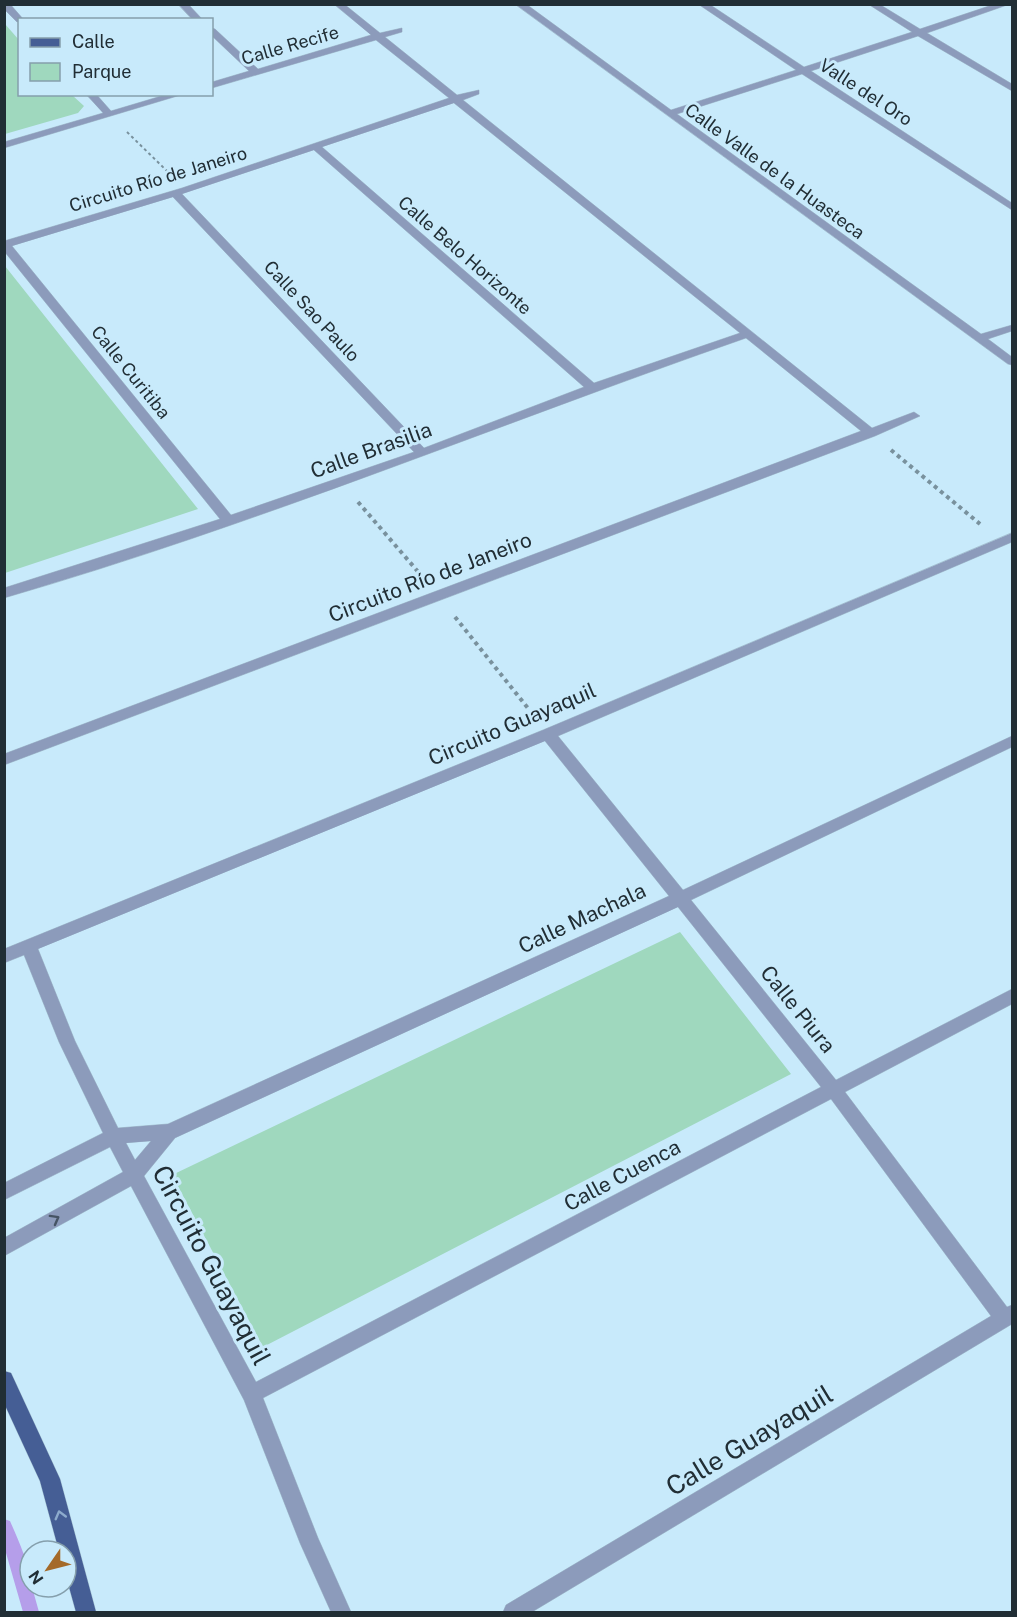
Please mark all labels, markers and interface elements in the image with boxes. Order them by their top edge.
legend [18,18,213,96]
street label: Calle Recife [239,21,341,69]
text: Calle [72,31,115,52]
street label: Valle del Oro [816,54,916,130]
text: Parque [72,61,132,82]
street label: Calle Valle de la Huasteca [681,99,869,243]
street label: Circuito Río de Janeiro [67,142,249,216]
street label: Calle Belo Horizonte [394,191,536,319]
street label: Calle Sao Paulo [260,256,364,366]
street label: Calle Curitiba [87,321,175,423]
street label: Calle Brasilia [307,417,435,483]
street label: Circuito Río de Janeiro [325,527,535,627]
street label: Circuito Guayaquil [425,677,599,771]
street label: Calle Machala [514,878,650,958]
street label: Calle Piura [755,960,841,1058]
street label: Calle Cuenca [560,1134,684,1216]
street label: Circuito Guayaquil [146,1160,278,1370]
one-way arrow [49,1215,60,1226]
street label: Calle Guayaquil [660,1378,838,1502]
one-way arrow [54,1511,67,1521]
north arrow [18,1539,78,1599]
text: N [25,1567,47,1588]

